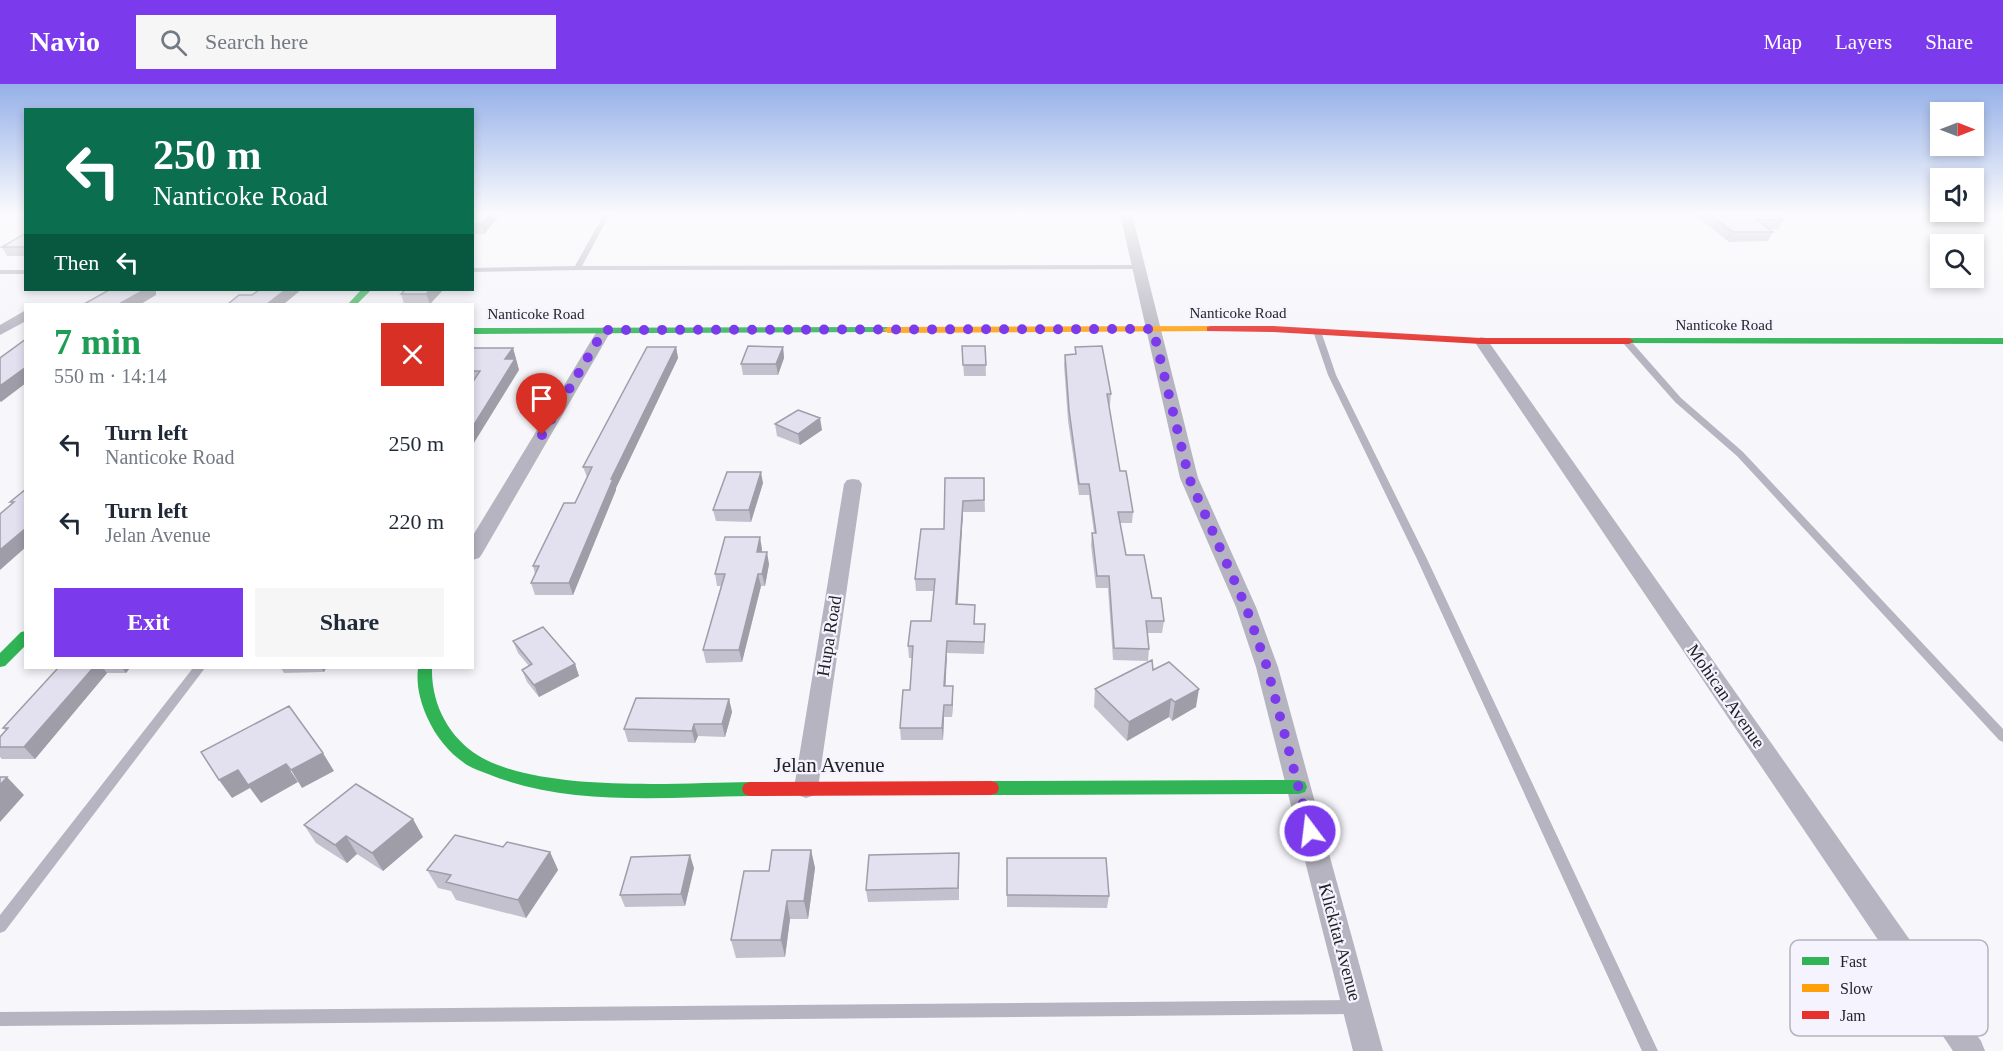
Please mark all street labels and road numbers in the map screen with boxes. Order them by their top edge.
street label: Nanticoke Road [1189,305,1287,321]
street label: Nanticoke Road [487,306,585,322]
street label: Nanticoke Road [1675,317,1773,333]
street label: Hupa Road [813,594,845,678]
street label: Mohican Avenue [1683,640,1769,752]
street label: Jelan Avenue [774,753,885,777]
street label: Klickitat Avenue [1315,881,1365,1003]

